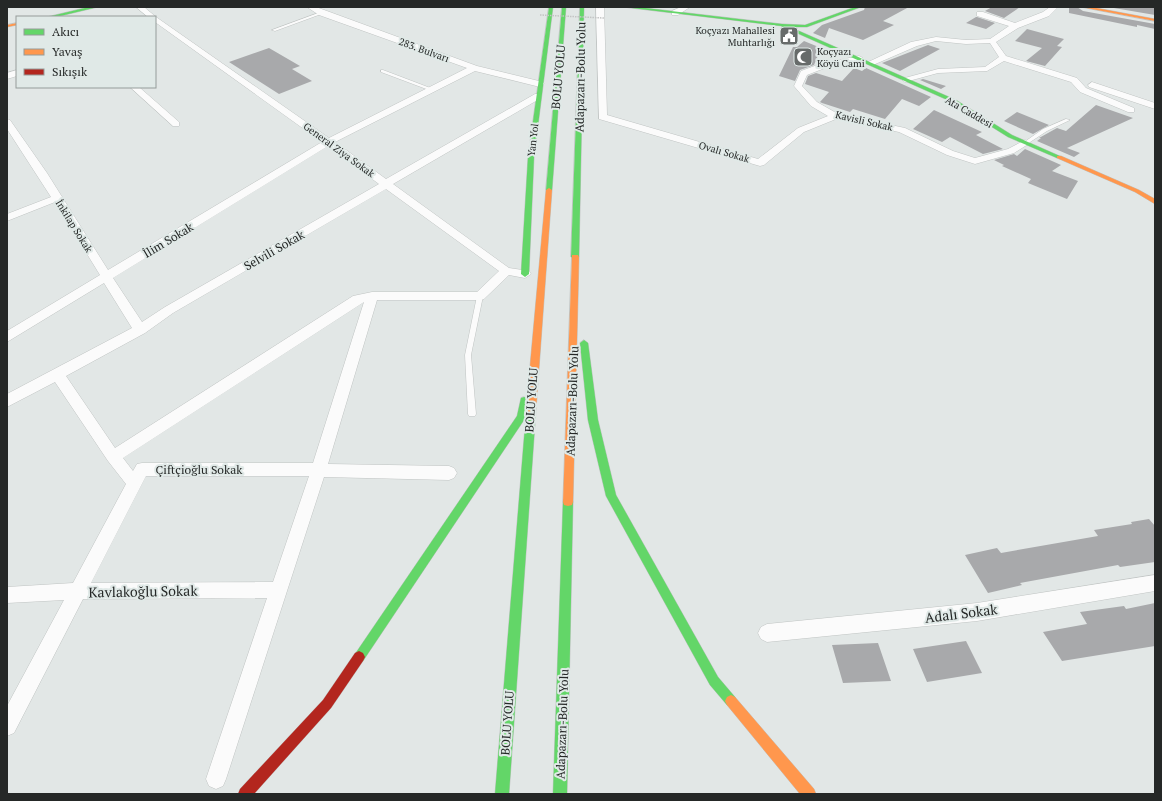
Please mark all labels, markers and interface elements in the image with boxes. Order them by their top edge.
legend [16,16,156,88]
street label: Adapazarı-Bolu Yolu [572,22,588,132]
text: Akıcı [52,24,80,39]
place label: Koçyazı Mahallesi Muhtarlığı [695,24,775,49]
public building icon: Koçyazı Mahallesi Muhtarlığı [778,25,800,47]
street label: 283. Bulvarı [397,35,451,65]
text: Yavaş [52,44,82,59]
street label: BOLU YOLU [548,44,568,110]
place label: Koçyazı Köyü Cami [817,45,865,70]
mosque icon: Koçyazı Köyü Cami [792,46,814,68]
text: Sıkışık [52,64,88,79]
street label: Ata Caddesi [943,93,995,131]
street label: Kavisli Sokak [834,108,895,134]
street label: General Ziya Sokak [301,120,378,181]
street label: Yan Yol [525,123,541,157]
street label: Ovalı Sokak [697,139,752,166]
street label: İnkilap Sokak [53,197,96,256]
street label: İlim Sokak [140,219,197,261]
street label: Selvili Sokak [241,226,308,273]
street label: Adapazarı-Bolu Yolu [563,346,581,456]
street label: BOLU YOLU [521,367,541,433]
street label: Çiftçioğlu Sokak [156,462,243,477]
street label: Kavlakoğlu Sokak [88,581,198,601]
street label: Adalı Sokak [924,599,999,627]
street label: Adapazarı-Bolu Yolu [553,669,571,779]
street label: BOLU YOLU [497,690,517,756]

